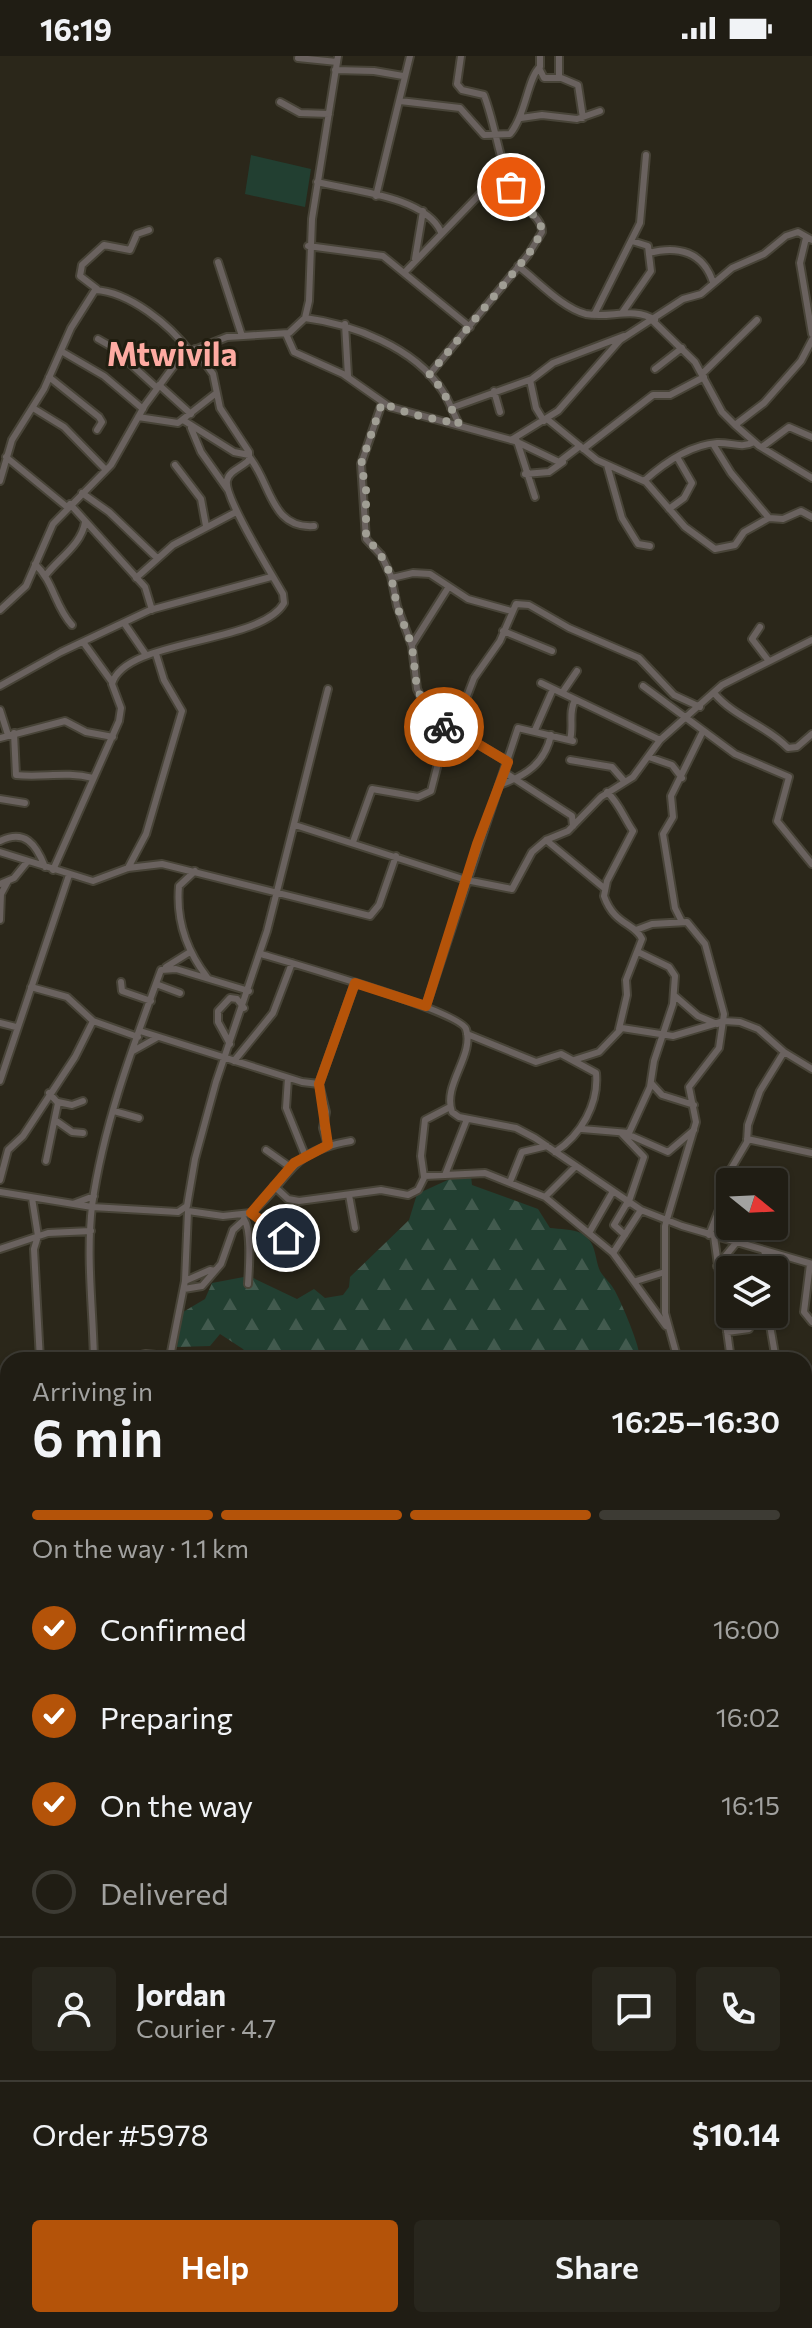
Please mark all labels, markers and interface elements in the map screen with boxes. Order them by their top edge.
text: 16:19 [40,10,112,47]
pin [477,153,545,221]
icon: bag [489,165,533,209]
district label: Mtwivila [107,333,237,373]
courier [404,687,484,767]
icon: bike [422,705,466,749]
north arrow [716,1168,788,1240]
map controls [716,1168,788,1328]
pin [252,1204,320,1272]
icon: home [264,1216,308,1260]
button: layers [716,1256,788,1328]
text: Arriving in [32,1375,153,1406]
text: 16:25–16:30 [612,1402,780,1439]
text: 6 min [32,1404,163,1468]
text: On the way · 1.1 km [32,1532,249,1563]
icon: check [32,1606,76,1650]
text: Confirmed [100,1610,247,1647]
text: 16:00 [713,1613,780,1644]
icon: check [32,1694,76,1738]
text: Preparing [100,1698,233,1735]
text: 16:02 [716,1701,780,1732]
icon: check [32,1782,76,1826]
text: On the way [100,1786,253,1823]
text: 16:15 [721,1789,780,1820]
text: Delivered [100,1874,229,1911]
button: person [32,1967,116,2051]
button: chat [592,1967,676,2051]
button: phone [696,1967,780,2051]
text: Jordan [136,1975,226,2012]
text: Courier · 4.7 [136,2012,276,2043]
text: Order #5978 [32,2115,209,2152]
text: $10.14 [692,2115,780,2152]
button: Help [32,2220,398,2312]
button: Share [414,2220,780,2312]

